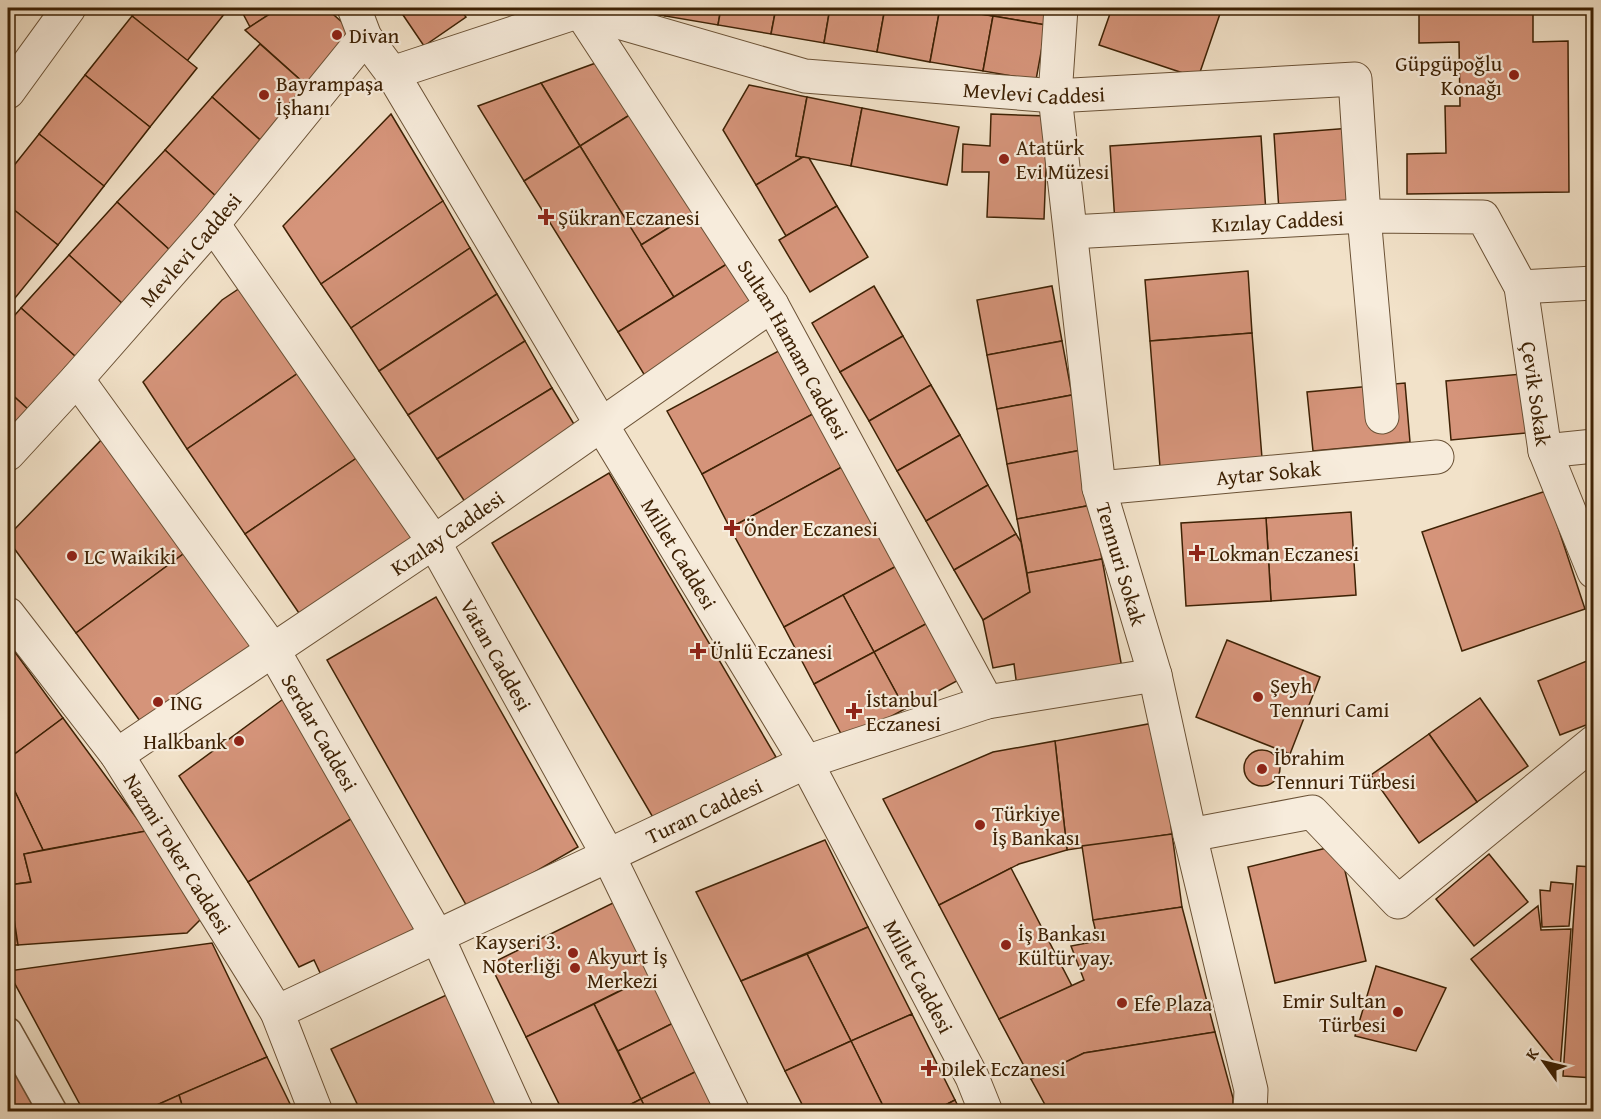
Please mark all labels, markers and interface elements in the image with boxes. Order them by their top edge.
place label: Divan [349,20,400,51]
marker: Divan [330,28,344,42]
place label: Güpgüpoğlu Konağı [1395,48,1503,103]
place label: Bayrampaşa İşhanı [276,68,383,123]
marker: Güpgüpoğlu Konağı [1507,68,1521,82]
street label: Mevlevi Caddesi [962,73,1106,112]
marker: Bayrampaşa İşhanı [257,88,271,102]
place label: Atatürk Evi Müzesi [1016,132,1110,187]
marker: Atatürk Evi Müzesi [997,152,1011,166]
street label: Mevlevi Caddesi [132,185,248,313]
place label: Şükran Eczanesi [558,202,700,233]
street label: Kızılay Caddesi [1211,202,1345,240]
marker: Şükran Eczanesi [539,210,553,224]
street label: Sultan Hamam Caddesi [731,253,857,444]
street label: Çevik Sokak [1514,339,1560,448]
street label: Aytar Sokak [1215,452,1322,493]
street label: Kızılay Caddesi [384,482,510,583]
street label: Millet Caddesi [634,492,725,615]
street label: Tennuri Sokak [1089,499,1155,630]
place label: Önder Eczanesi [744,513,878,544]
marker: Önder Eczanesi [725,521,739,535]
place label: Lokman Eczanesi [1209,538,1359,569]
place label: LC Waikiki [84,541,176,572]
marker: Lokman Eczanesi [1190,546,1204,560]
marker: LC Waikiki [65,549,79,563]
street label: Vatan Caddesi [453,593,540,716]
place label: Ünlü Eczanesi [710,636,833,667]
marker: Ünlü Eczanesi [691,644,705,658]
street label: Serdar Caddesi [274,668,366,797]
place label: Şeyh Tennuri Cami [1270,670,1389,725]
place label: İstanbul Eczanesi [866,684,941,739]
place label: ING [170,687,203,718]
marker: Şeyh Tennuri Cami [1251,690,1265,704]
marker: ING [151,695,165,709]
marker: İstanbul Eczanesi [847,704,861,718]
place label: Halkbank [143,726,227,757]
marker: Halkbank [232,734,246,748]
place label: İbrahim Tennuri Türbesi [1274,742,1416,797]
marker: İbrahim Tennuri Türbesi [1255,762,1269,776]
street label: Nazmi Toker Caddesi [117,767,240,939]
street label: Turan Caddesi [640,769,767,851]
place label: Türkiye İş Bankası [992,798,1080,853]
marker: Türkiye İş Bankası [973,818,987,832]
street label: Millet Caddesi [876,914,962,1039]
place label: İş Bankası Kültür yay. [1018,918,1113,973]
place label: Kayseri 3. Noterliği [476,926,561,981]
marker: İş Bankası Kültür yay. [999,938,1013,952]
place label: Akyurt İş Merkezi [587,941,668,996]
marker: Kayseri 3. Noterliği [566,946,580,960]
marker: Akyurt İş Merkezi [568,961,582,975]
place label: Emir Sultan Türbesi [1282,985,1386,1040]
place label: Efe Plaza [1134,988,1212,1019]
marker: Efe Plaza [1115,996,1129,1010]
marker: Emir Sultan Türbesi [1391,1005,1405,1019]
north arrow [1514,1032,1574,1092]
text: K [1519,1042,1545,1065]
place label: Dilek Eczanesi [941,1053,1066,1084]
marker: Dilek Eczanesi [922,1061,936,1075]

